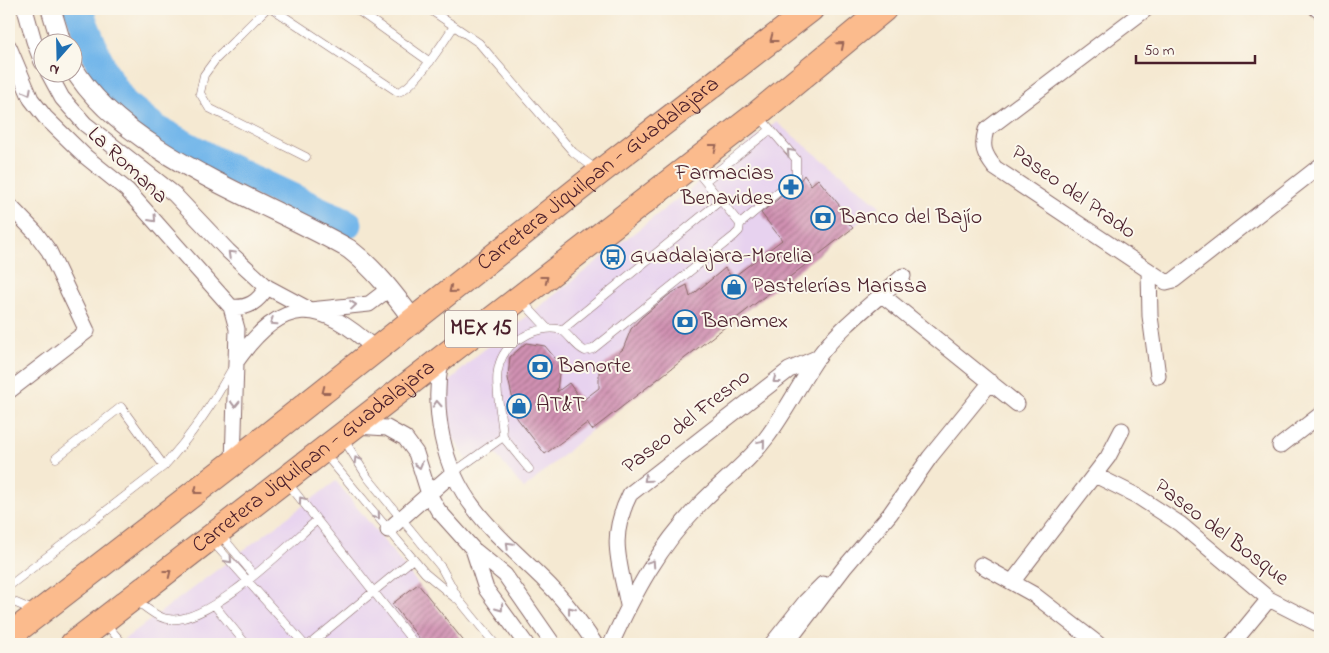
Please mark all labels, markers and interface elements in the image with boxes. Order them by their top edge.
north arrow [32,32,82,82]
scale bar [1136,32,1255,64]
one-way arrow [770,33,779,41]
text: 50 m [1144,40,1175,62]
one-way arrow [835,41,844,50]
text: N [46,57,62,80]
street label: Carretera Jiquilpan - Guadalajara [471,69,727,279]
one-way arrow [22,87,32,96]
street label: La Romana [79,120,175,212]
street label: Paseo del Prado [1004,138,1142,248]
one-way arrow [708,145,717,153]
one-way arrow [787,148,796,157]
place label: Farmacias Benavides [674,158,774,215]
pharmacy icon: Farmacias Benavides [778,174,804,200]
place label: Banco del Bajío [839,202,982,234]
bank icon: Banco del Bajío [810,205,836,231]
one-way arrow [148,214,157,223]
place label: Guadalajara-Morelia [630,241,812,273]
bus stop icon: Guadalajara-Morelia [600,244,626,270]
one-way arrow [228,250,237,259]
place label: Pastelerías Marissa [752,271,927,303]
shop icon: Pastelerías Marissa [721,274,747,300]
one-way arrow [539,276,549,285]
one-way arrow [449,284,458,292]
one-way arrow [349,300,357,311]
place label: Banamex [701,306,788,338]
bank icon: Banamex [672,309,698,335]
road number: MEX 15 [445,310,517,348]
one-way arrow [269,316,278,325]
place label: Banorte [557,351,631,383]
street label: Carretera Jiquilpan - Guadalajara [186,353,443,562]
bank icon: Banorte [527,354,553,380]
street label: Paseo del Fresno [616,362,758,482]
one-way arrow [772,374,782,383]
one-way arrow [321,385,331,394]
place label: AT&T [536,390,585,422]
shop icon: AT&T [506,393,532,419]
one-way arrow [432,400,443,408]
one-way arrow [230,401,241,409]
one-way arrow [756,440,765,449]
one-way arrow [354,456,363,465]
one-way arrow [414,460,424,469]
street label: Paseo del Bosque [1147,472,1295,595]
one-way arrow [644,474,653,483]
one-way arrow [193,485,203,494]
one-way arrow [299,497,307,506]
one-way arrow [371,510,379,519]
one-way arrow [506,542,515,551]
one-way arrow [223,554,232,563]
one-way arrow [646,559,655,569]
one-way arrow [162,570,171,578]
one-way arrow [494,602,503,612]
one-way arrow [569,607,577,616]

